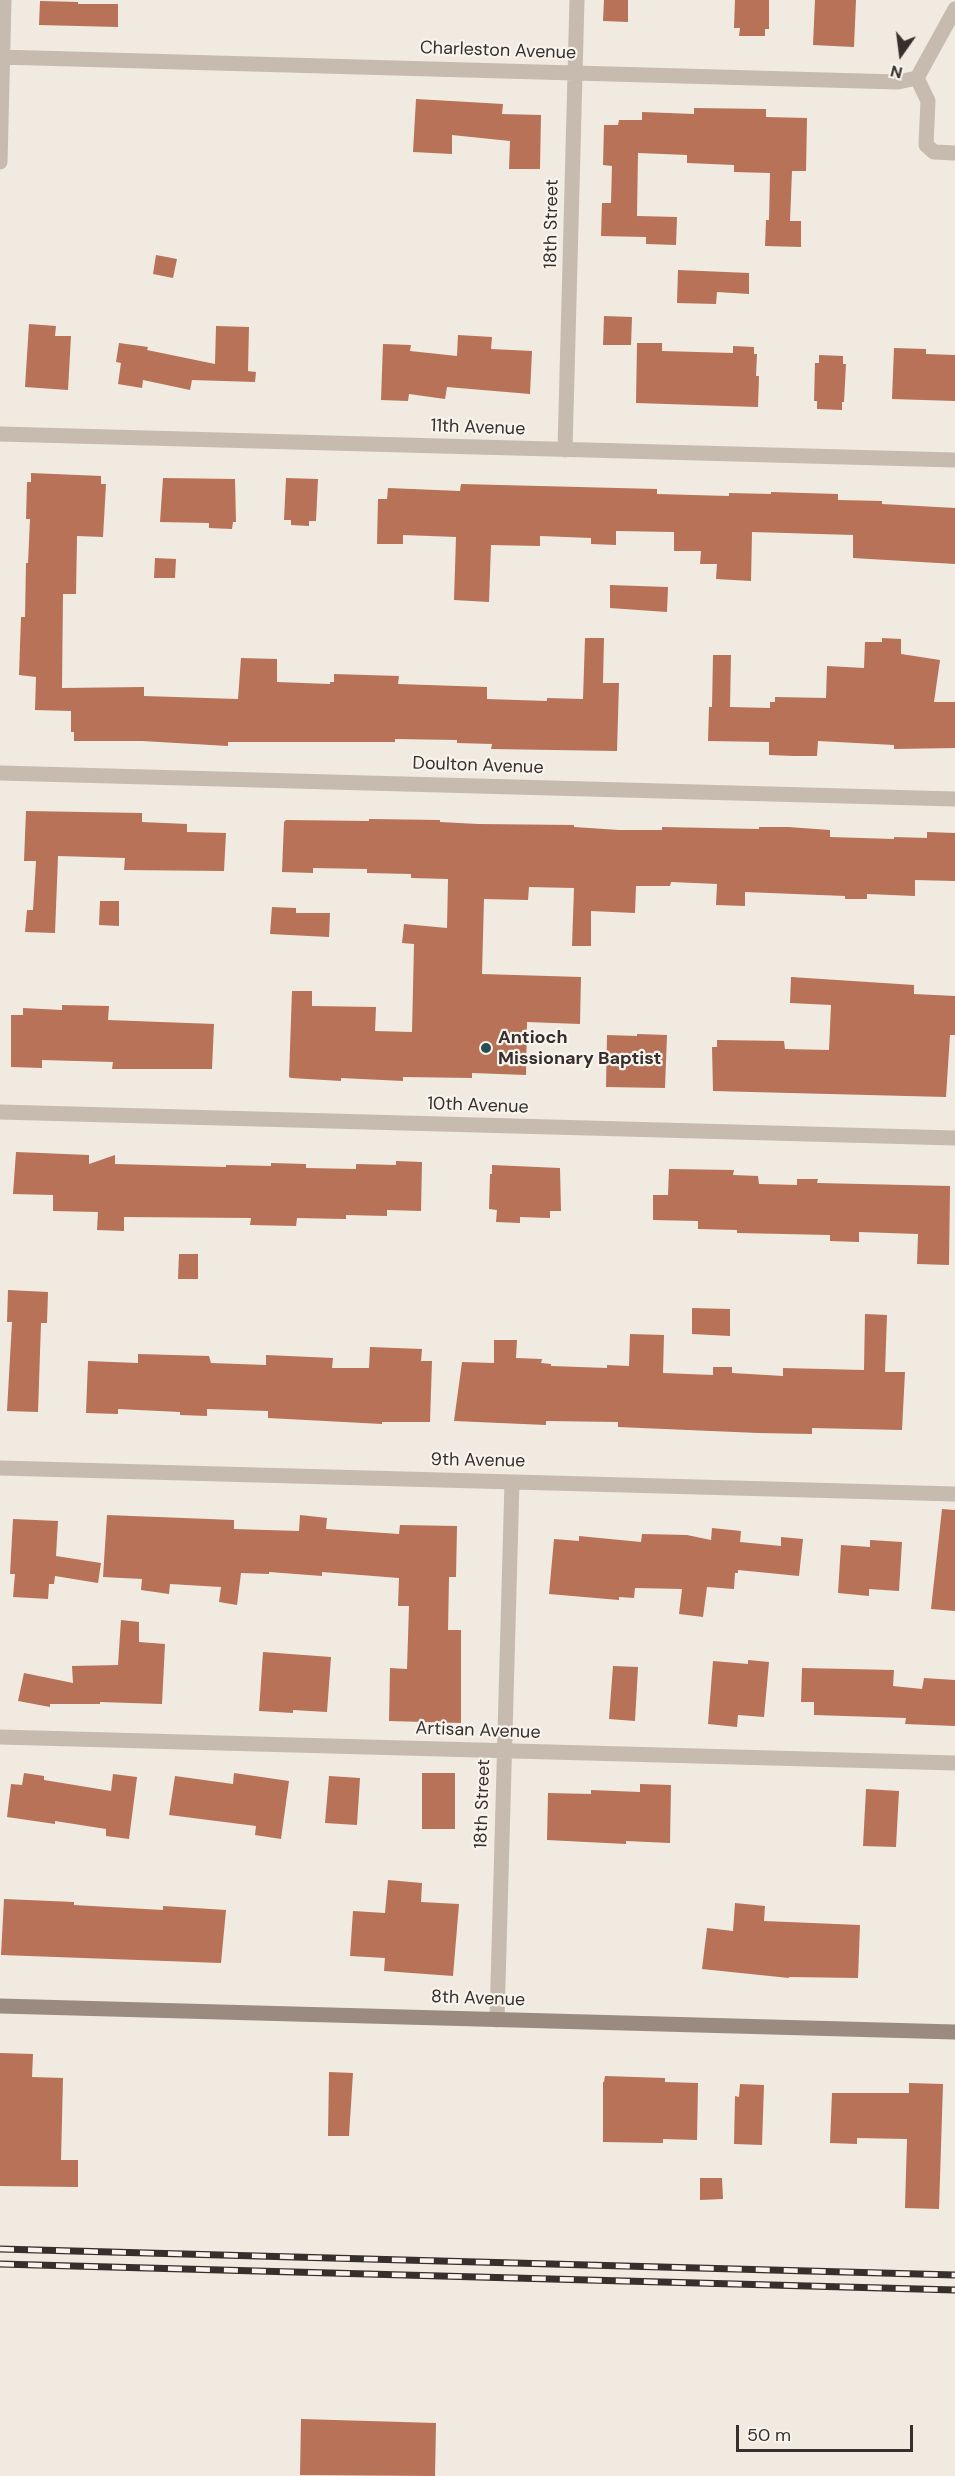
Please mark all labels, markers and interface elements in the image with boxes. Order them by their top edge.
north arrow [871,24,931,84]
street label: Charleston Avenue [419,37,577,65]
text: N [888,60,905,84]
street label: 18th Street [540,179,564,269]
street label: 11th Avenue [430,416,526,440]
street label: Doulton Avenue [412,753,544,779]
place label: Antioch Missionary Baptist [498,1027,661,1070]
marker: Antioch Missionary Baptist [479,1041,493,1055]
street label: 10th Avenue [427,1093,529,1119]
street label: 9th Avenue [430,1449,526,1473]
street label: Artisan Avenue [415,1718,541,1744]
street label: 18th Street [471,1759,495,1849]
street label: 8th Avenue [431,1987,525,2011]
scale bar [739,2413,916,2451]
text: 50 m [747,2423,791,2447]

